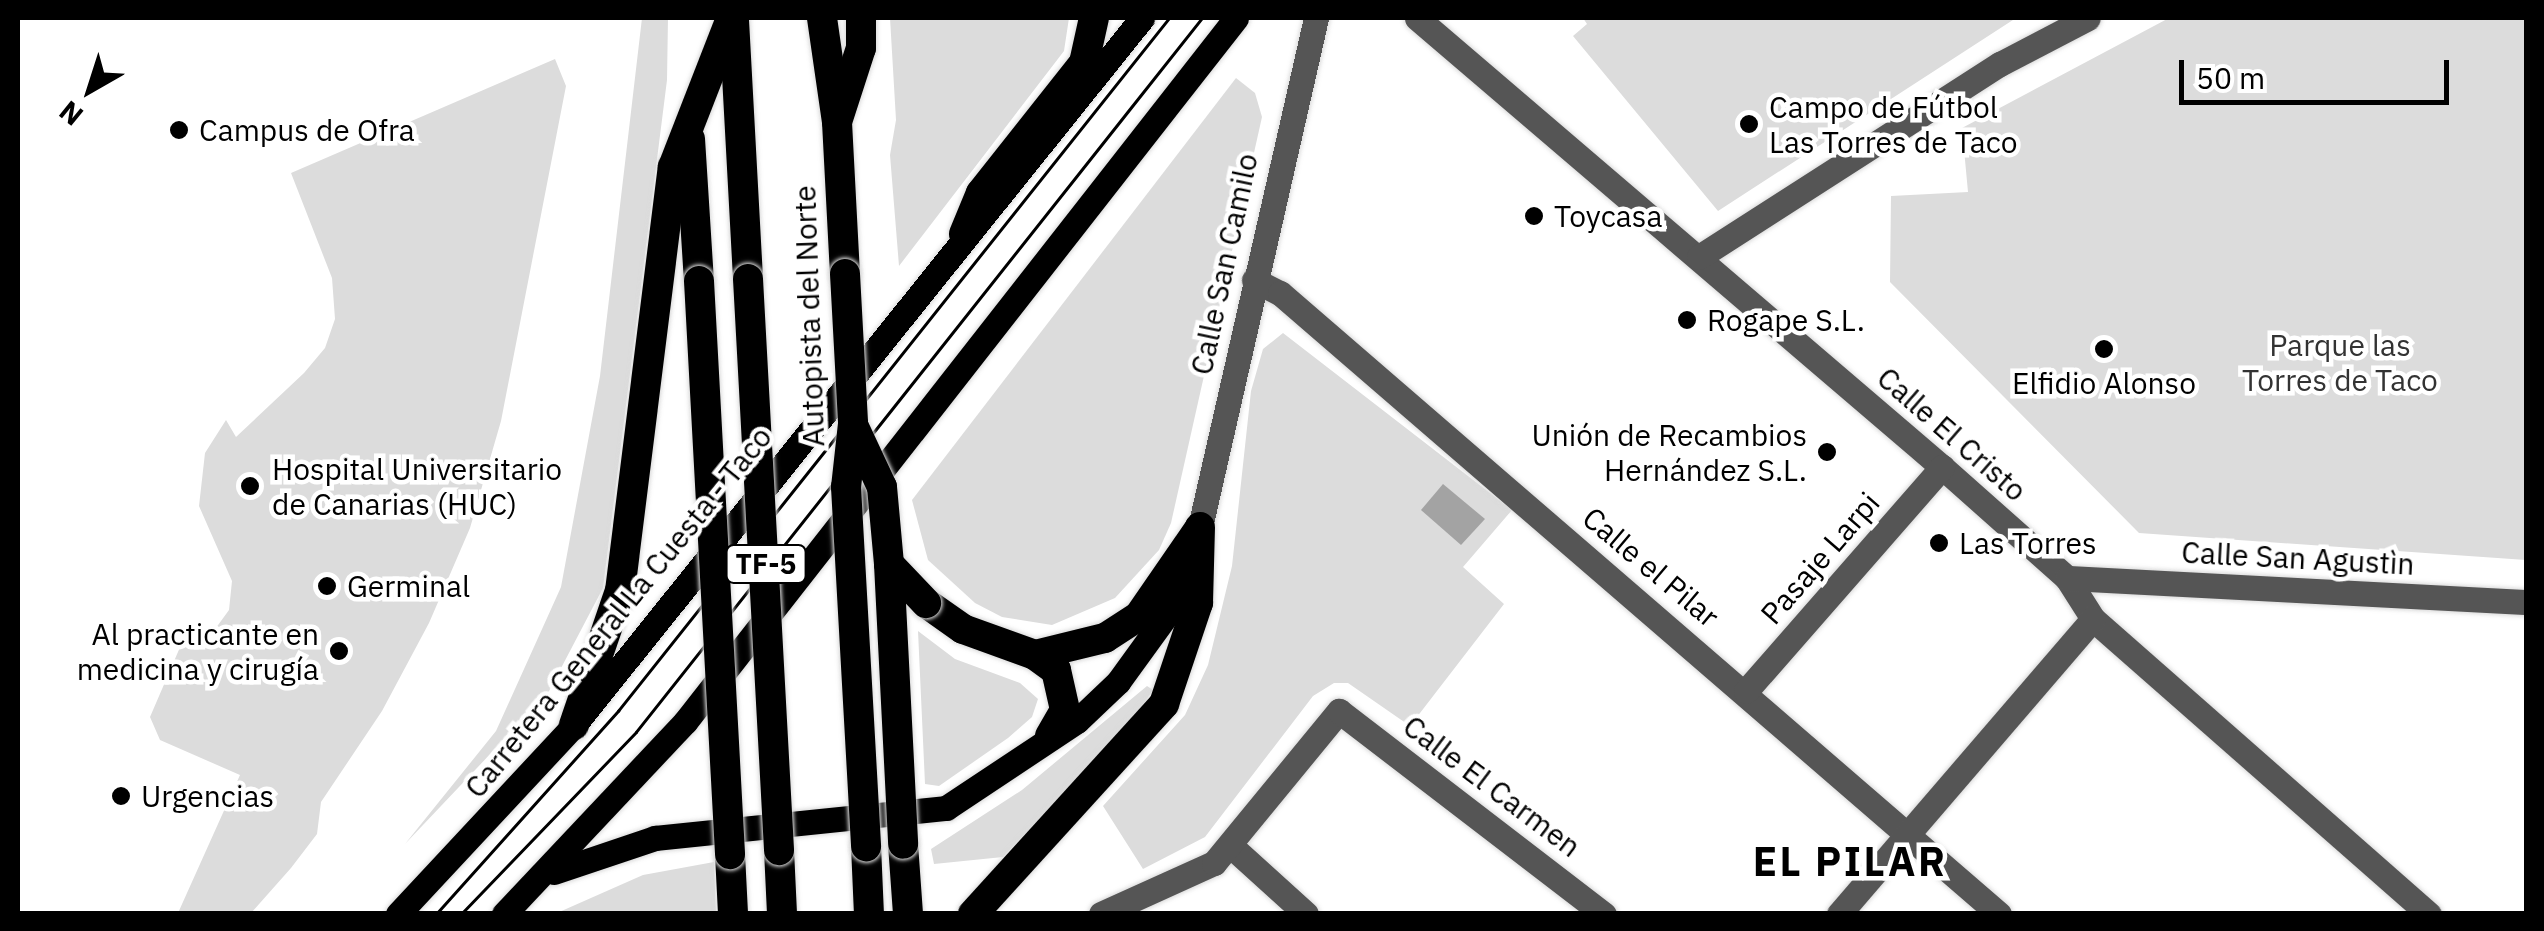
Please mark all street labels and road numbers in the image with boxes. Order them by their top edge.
street label: Calle San Camilo [1183,150,1265,378]
street label: Autopista del Norte [786,185,832,447]
street label: Calle El Cristo [1870,359,2034,509]
street label: Carretera General La Cuesta - Taco [457,419,779,805]
street label: Pasaje Larpi [1753,485,1887,631]
street label: Calle el Pilar [1575,500,1727,634]
street label: Calle San Agustìn [2181,534,2415,582]
road number: TF-5 [724,541,808,587]
street label: Calle El Carmen [1396,708,1588,864]

